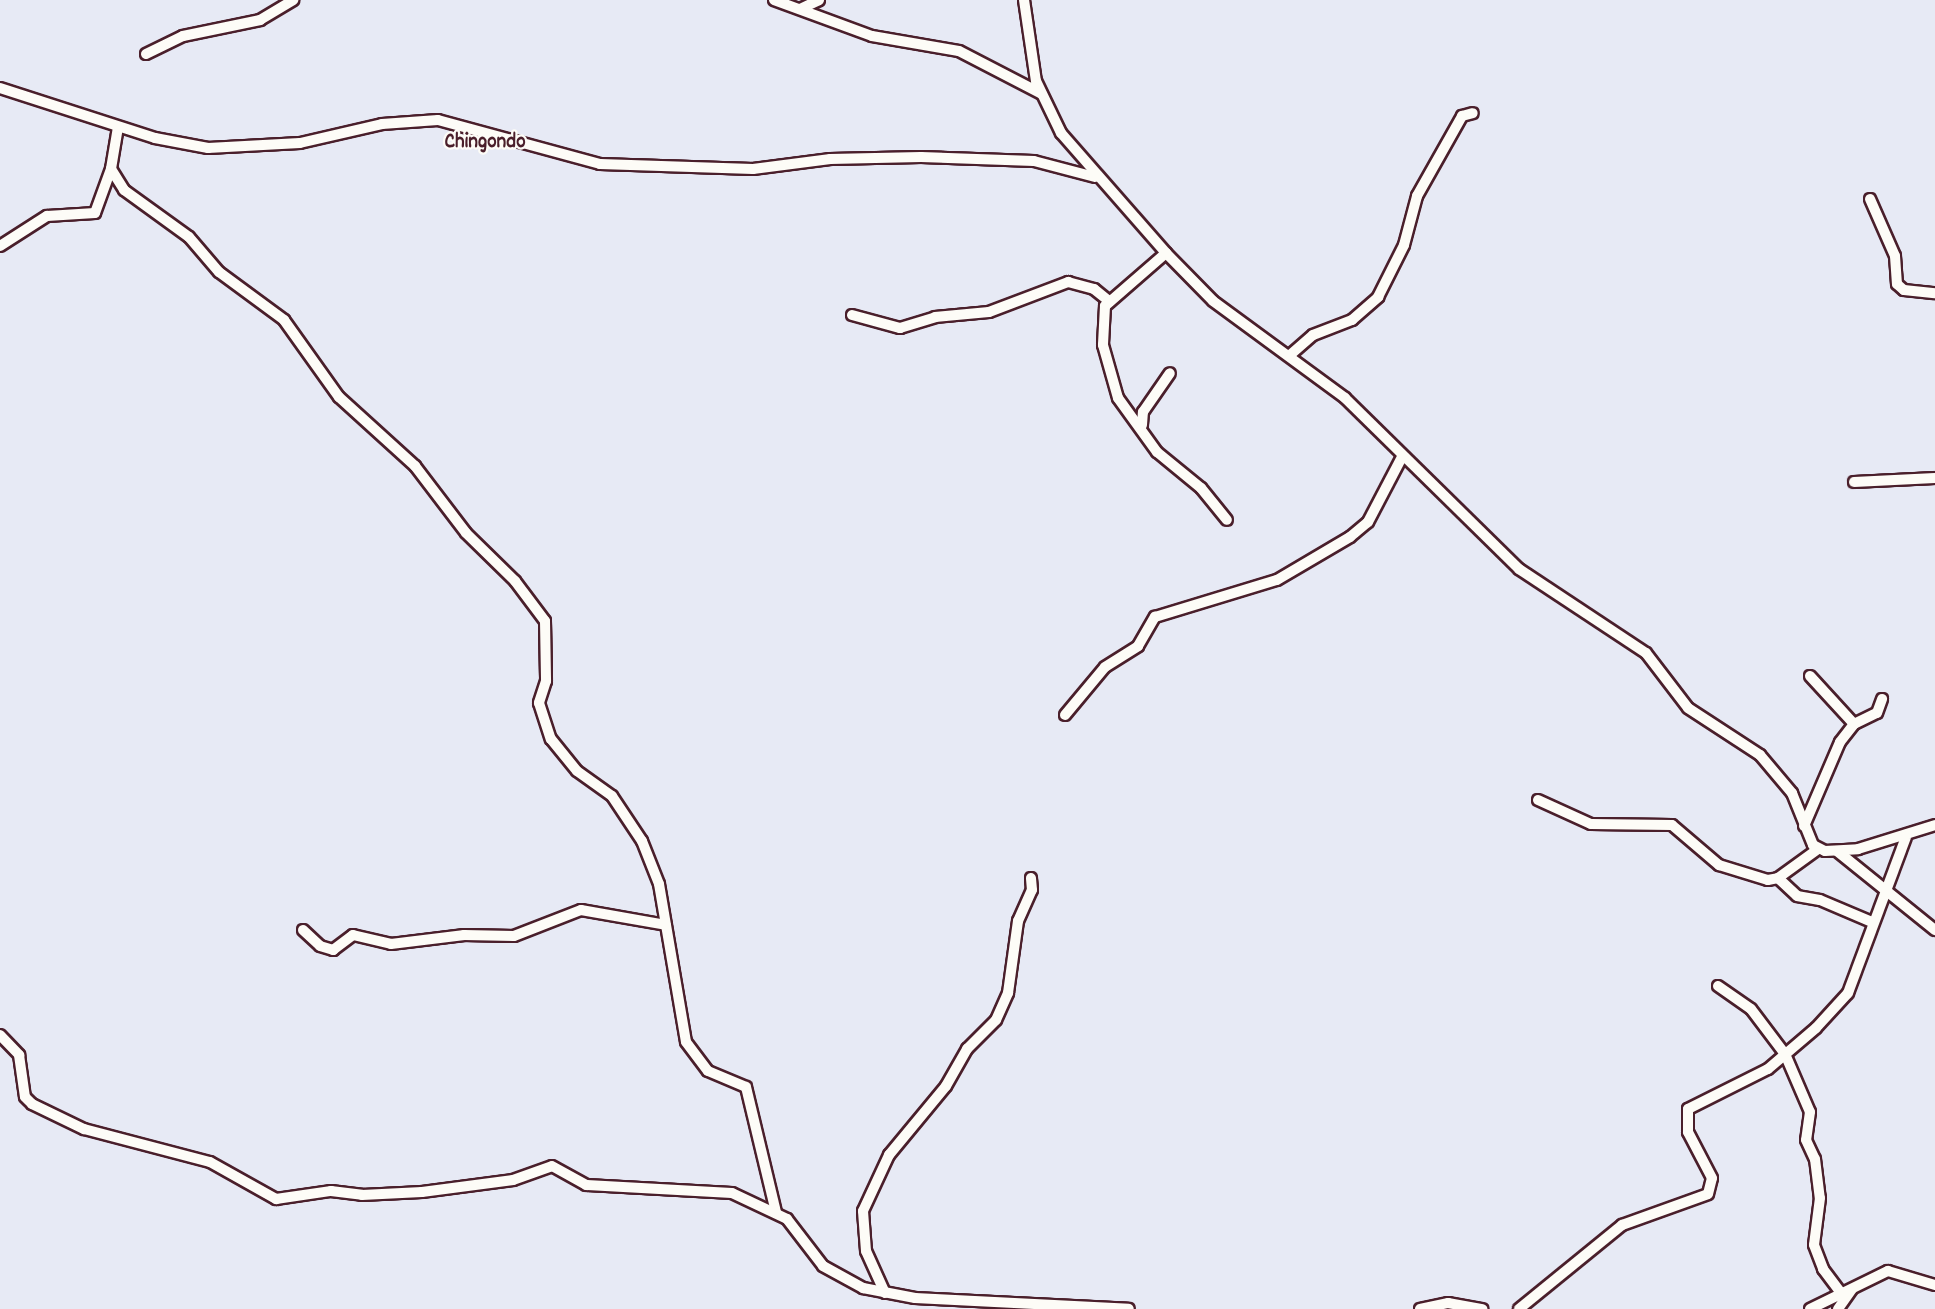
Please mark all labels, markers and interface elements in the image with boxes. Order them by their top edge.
district label: Chingondo [445,130,525,156]

